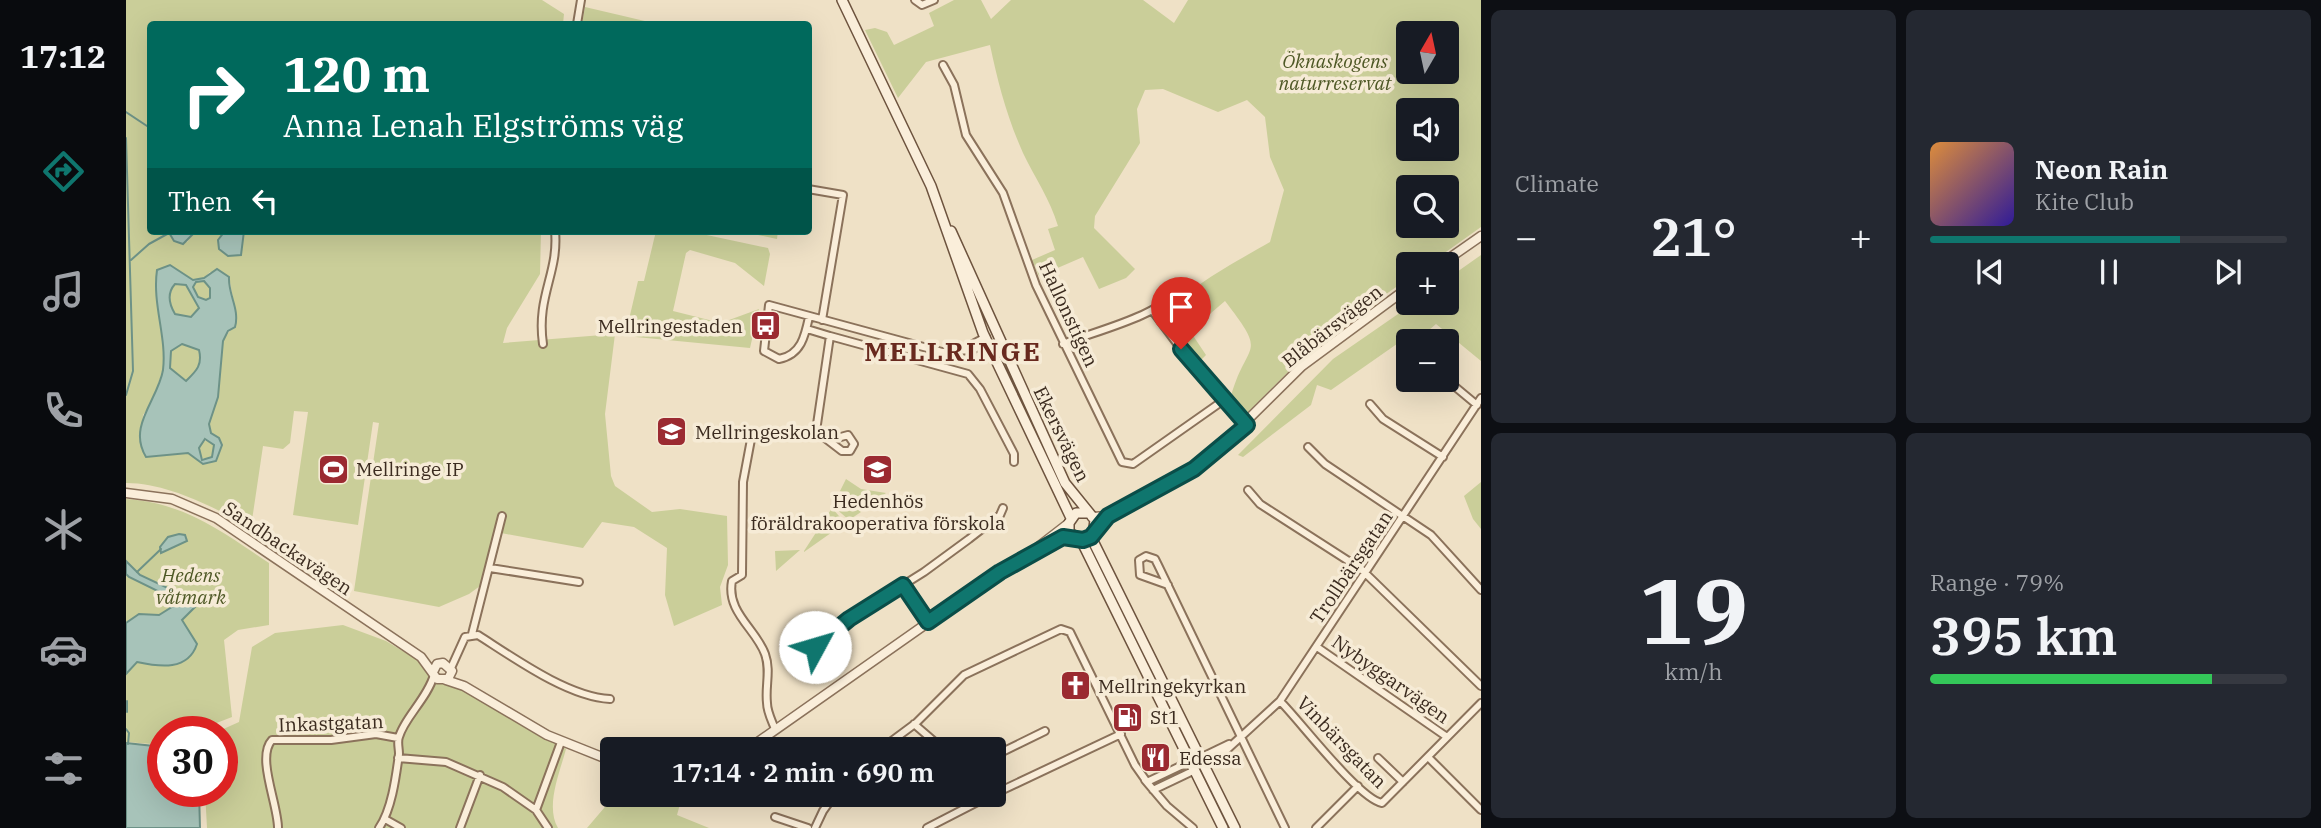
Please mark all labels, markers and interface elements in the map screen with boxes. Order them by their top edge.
north arrow [1396,21,1460,84]
map controls [1396,21,1459,392]
text: 17:12 [20,35,106,77]
text: 120 m [283,42,430,105]
icon: right [168,49,259,140]
park label: Öknaskogens naturreservat [1279,49,1393,95]
button: sound [1396,98,1459,161]
text: Anna Lenah Elgströms väg [283,104,684,146]
icon: directions [39,147,88,196]
text: Neon Rain [2035,152,2168,186]
text: Climate [1515,168,1599,198]
button: search [1396,175,1459,238]
icon: left [246,182,284,220]
text: Then [168,184,232,218]
text: Kite Club [2035,186,2134,216]
text: 21° [1650,203,1737,270]
text: − [1515,212,1538,261]
text: + [1849,212,1872,261]
button: + [1396,252,1459,315]
icon: previous [1971,253,2009,291]
icon: pause [2090,253,2128,291]
icon: next [2209,253,2247,291]
street label: Hallonstigen [1034,257,1104,371]
icon: music [39,267,88,316]
pin [1151,277,1211,349]
street label: Blåbärsvägen [1277,279,1387,373]
icon: arrive [1162,288,1200,326]
bus stop icon: Mellringestaden [749,309,783,343]
place label: Mellringestaden [598,314,743,338]
button: − [1396,329,1459,392]
district label: MELLRINGE [864,334,1042,368]
street label: Ekersvägen [1029,382,1095,486]
icon: phone [39,386,88,435]
school or university icon: Mellringeskolan [655,415,689,449]
place label: Mellringeskolan [695,420,839,444]
sports icon: Mellringe IP [316,452,350,486]
school or university icon: Hedenhös föräldrakooperativa förskola [861,453,895,487]
place label: Mellringe IP [356,457,464,481]
place label: Hedenhös föräldrakooperativa förskola [751,489,1005,535]
street label: Sandbackavägen [219,496,357,600]
icon: climate [39,505,88,554]
street label: Trollbärsgatan [1304,506,1398,628]
text: 19 [1639,551,1748,669]
park label: Hedens våtmark [156,563,227,609]
text: Range · 79% [1930,567,2064,597]
text: 395 km [1930,602,2118,669]
position arrow [778,610,852,684]
icon: car [39,625,88,674]
street label: Nybyggarvägen [1327,629,1455,729]
text: km/h [1664,656,1723,686]
church icon: Mellringekyrkan [1058,669,1092,703]
place label: Mellringekyrkan [1098,674,1246,698]
street label: Vinbärsgatan [1292,691,1392,793]
fuel station icon: St1 [1110,700,1144,734]
place label: St1 [1150,705,1179,729]
street label: Inkastgatan [278,709,384,737]
speed limit sign: 30 [147,716,238,807]
restaurant icon: Edessa [1139,741,1173,775]
icon: filters [39,744,88,793]
place label: Edessa [1179,746,1242,770]
text: 17:14 · 2 min · 690 m [672,755,934,789]

